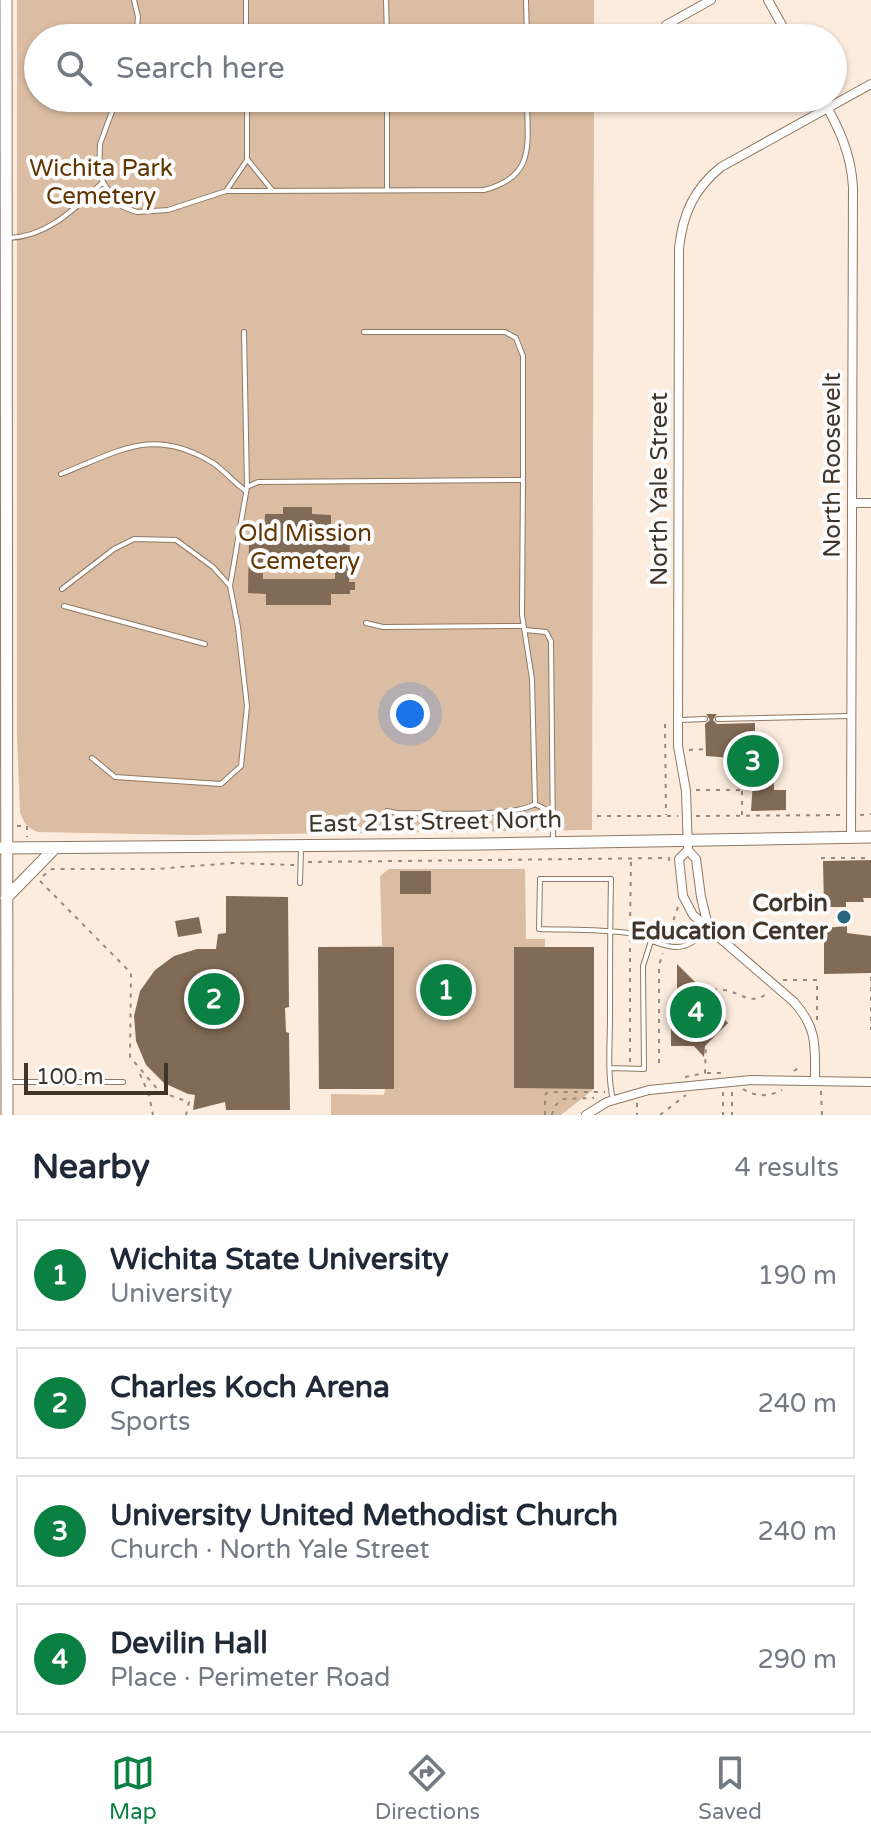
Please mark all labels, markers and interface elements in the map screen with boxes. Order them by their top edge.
search box [24,24,847,112]
icon: search [52,46,96,90]
text: Search here [116,50,285,87]
park label: Wichita Park Cemetery [29,154,173,211]
street label: North Roosevelt [818,372,847,558]
street label: North Yale Street [645,392,674,586]
park label: Old Mission Cemetery [238,519,372,576]
your location [390,694,430,734]
pin: 3 [727,731,779,791]
street label: East 21st Street North [308,805,562,839]
place label: Corbin Education Center [631,889,829,946]
marker: Corbin Education Center [835,908,853,926]
pin: 1 [420,960,472,1020]
pin: 2 [188,969,240,1029]
pin: 4 [670,982,722,1042]
scale bar [24,1059,168,1095]
text: 100 m [36,1064,103,1090]
text: Nearby [32,1147,150,1188]
text: 4 results [734,1152,839,1183]
text: Wichita State University [110,1241,449,1278]
text: 1 [52,1260,68,1291]
text: 190 m [757,1260,837,1291]
text: University [110,1278,233,1309]
text: Charles Koch Arena [110,1369,390,1406]
text: 2 [52,1388,68,1419]
text: 240 m [757,1388,837,1419]
text: Sports [110,1406,190,1437]
text: University United Methodist Church [110,1497,618,1534]
text: 3 [52,1516,68,1547]
text: 240 m [757,1516,837,1547]
text: Church · North Yale Street [110,1534,429,1565]
text: Devilin Hall [110,1625,268,1662]
text: 4 [52,1644,68,1675]
text: 290 m [757,1644,837,1675]
text: Place · Perimeter Road [110,1662,391,1693]
tab: Map [109,1751,157,1825]
tab: Directions [375,1751,480,1825]
tab: Saved [698,1751,762,1825]

